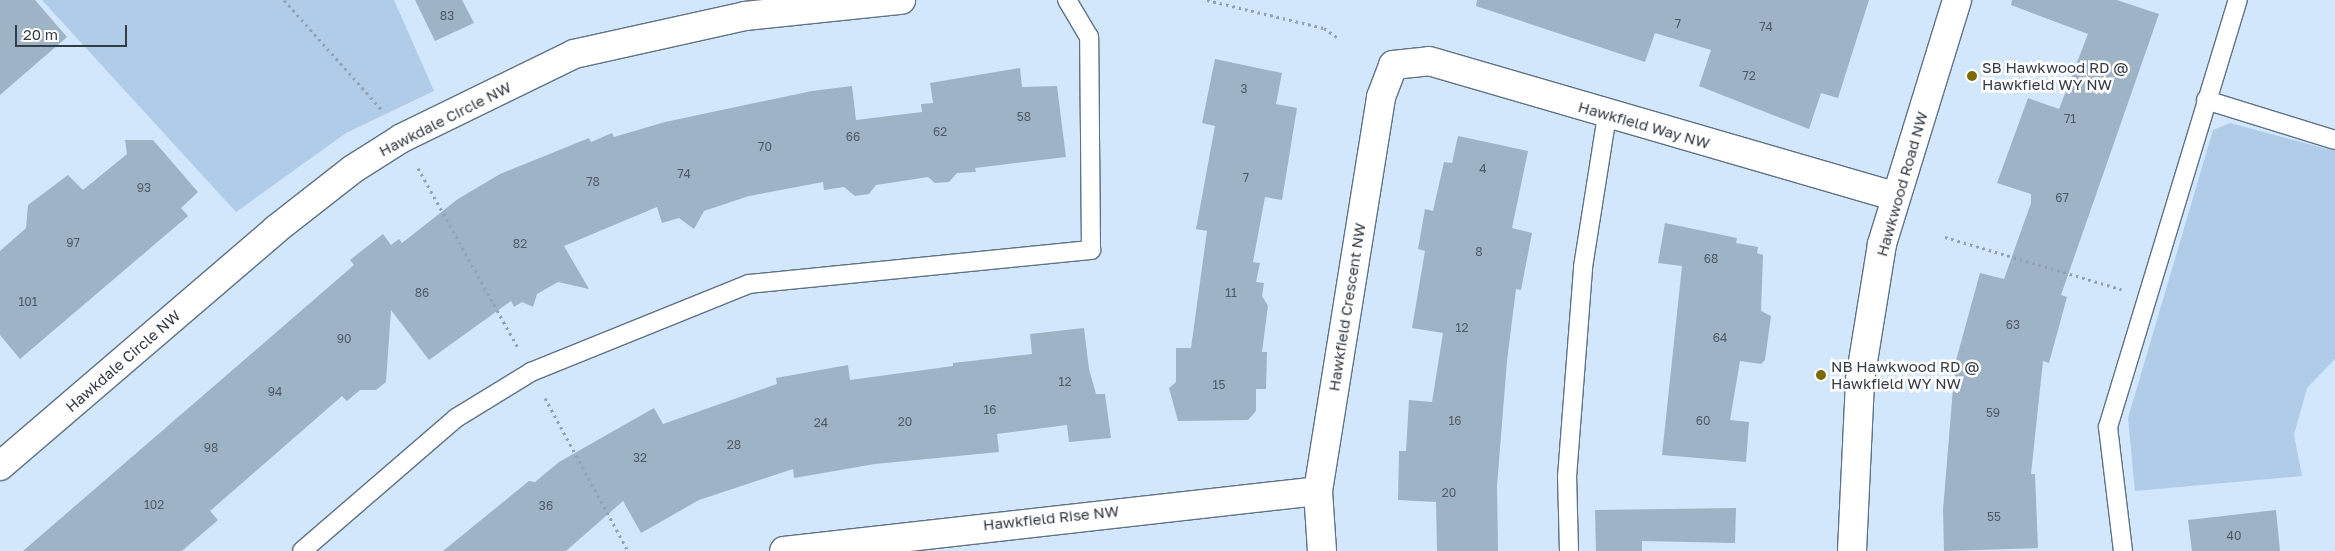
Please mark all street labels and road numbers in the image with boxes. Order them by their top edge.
street label: Hawkdale Circle NW [376,78,514,160]
street label: Hawkfield Way NW [1576,98,1712,152]
street label: Hawkwood Road NW [1873,110,1931,258]
street label: Hawkfield Crescent NW [1325,222,1369,392]
street label: Hawkdale Circle NW [62,306,184,416]
street label: Hawkfield Rise NW [982,502,1120,534]

